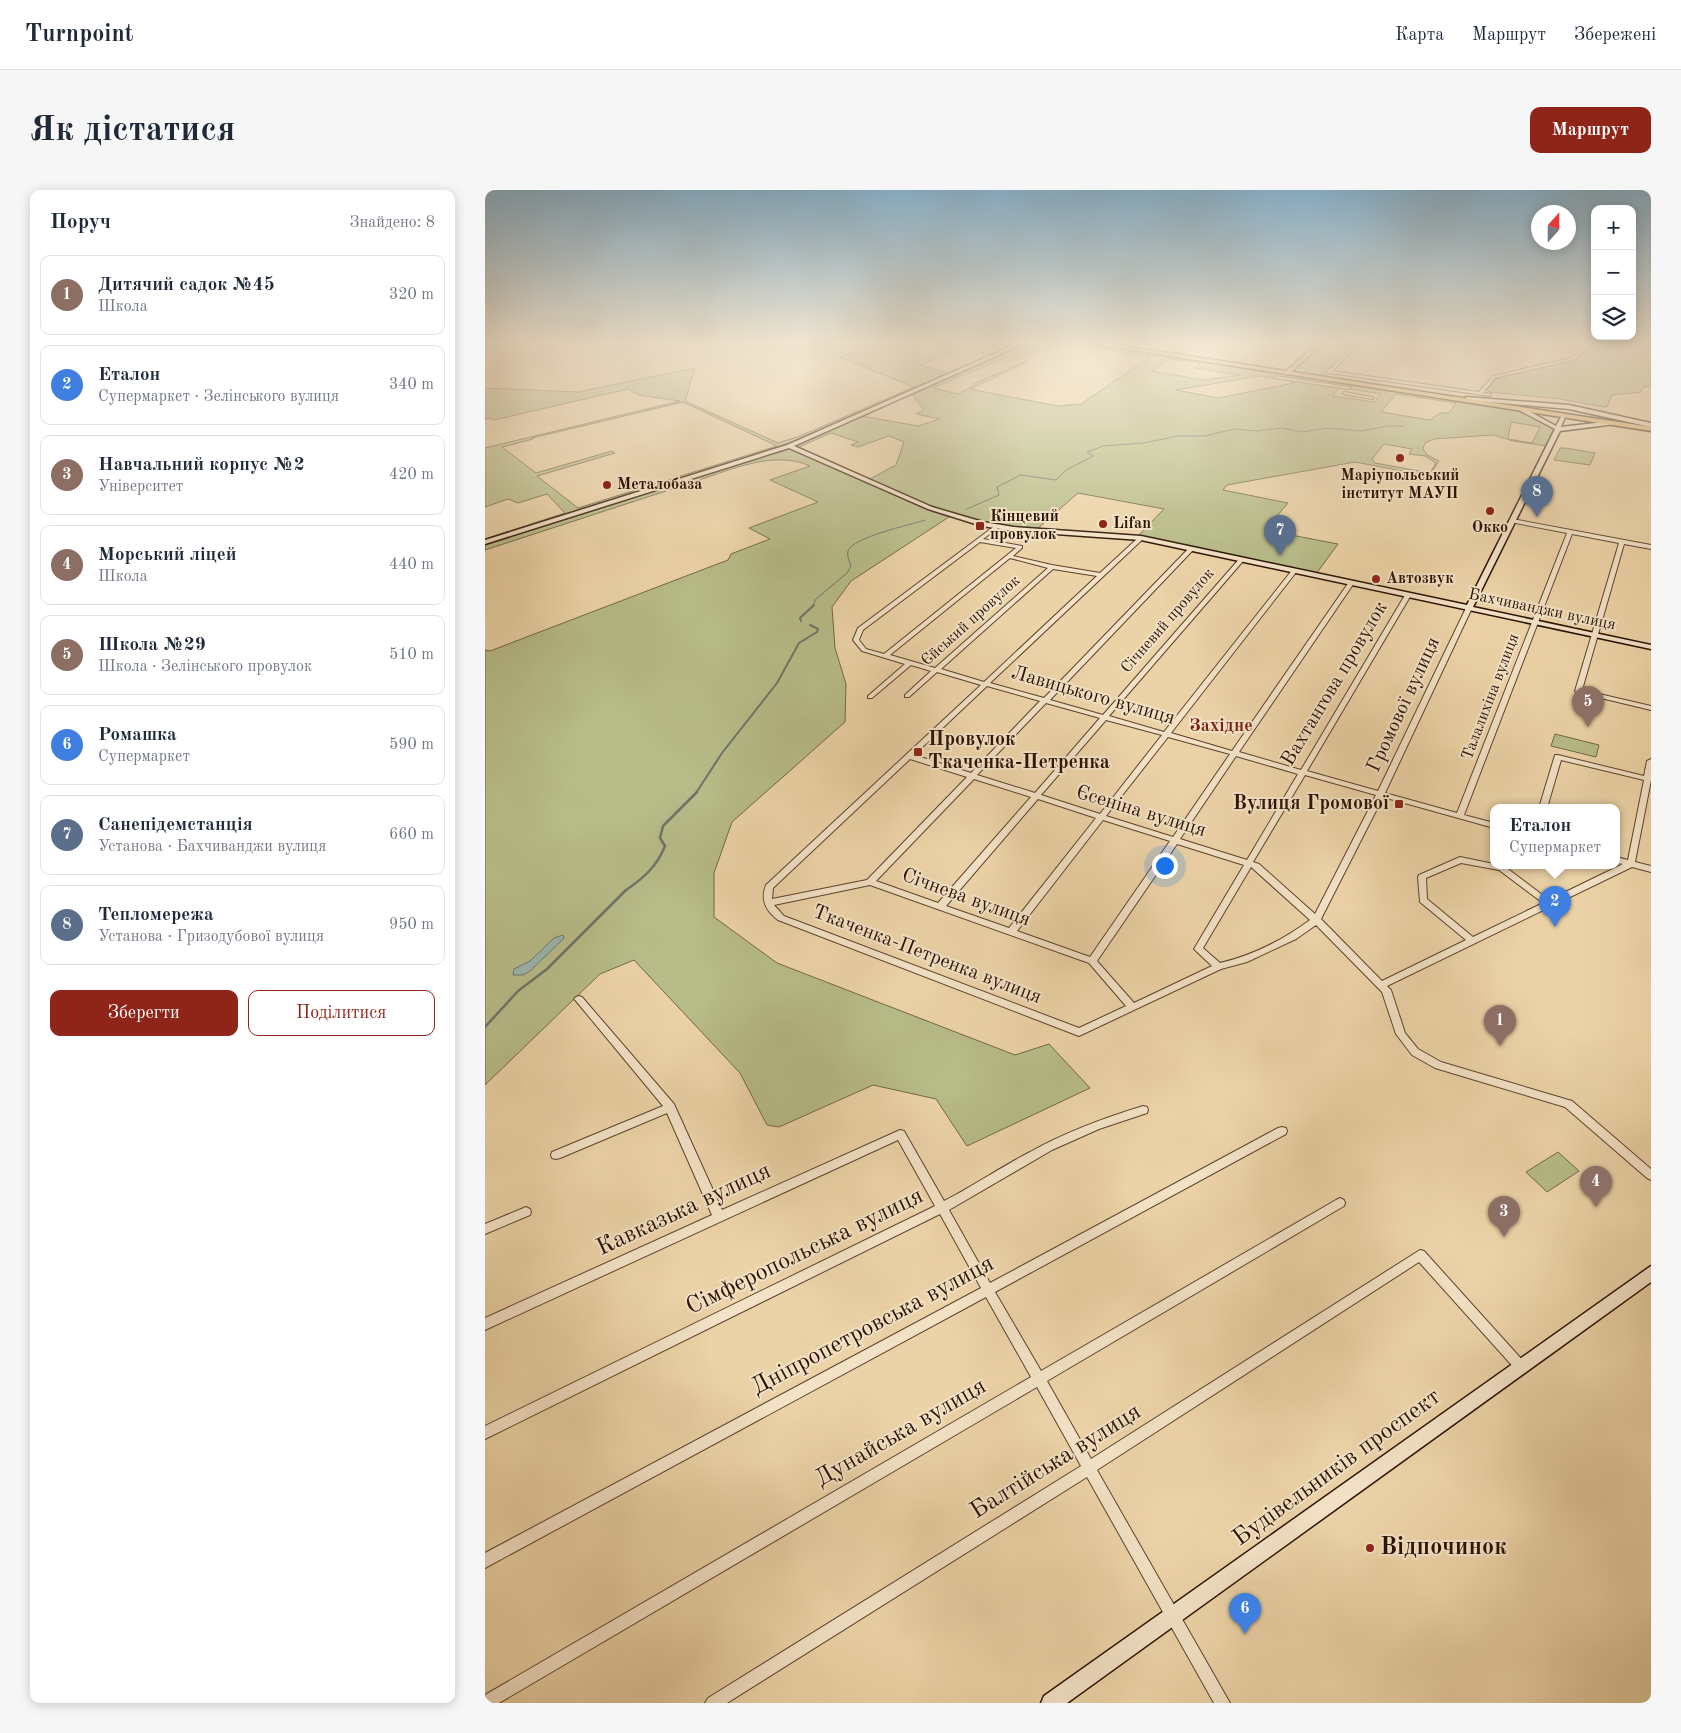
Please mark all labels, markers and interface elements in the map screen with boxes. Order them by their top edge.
text: Turnpoint [25,23,133,47]
text: Карта [1395,26,1444,44]
text: Маршрут [1472,26,1546,44]
text: Збережені [1574,26,1656,44]
button: Маршрут [1530,107,1651,153]
text: Як дістатися [30,113,235,148]
north arrow [1531,205,1576,250]
map controls [1591,205,1636,340]
button: + [1591,205,1636,250]
text: Поруч [50,212,111,233]
text: Знайдено: 8 [350,215,435,231]
button: − [1591,250,1636,295]
text: Дитячий садок №45 [98,276,275,295]
text: 1 [62,287,72,303]
text: 320 m [389,287,434,303]
button: layers [1591,295,1636,340]
text: Школа [98,299,148,315]
text: Еталон [98,366,160,385]
text: 2 [62,377,72,393]
text: 340 m [389,377,434,393]
text: Супермаркет · Зелінського вулиця [98,389,339,405]
marker: Маріупольський інститут МАУП [1394,452,1406,464]
text: Навчальний корпус №2 [98,456,305,475]
text: 3 [62,467,72,483]
text: 420 m [389,467,434,483]
place label: Маріупольський інститут МАУП [1341,468,1459,502]
pin: 8 [1521,476,1553,517]
place label: Металобаза [617,477,702,493]
text: Університет [98,479,183,495]
marker: Металобаза [601,479,613,491]
marker: Окко [1484,505,1496,517]
place label: Кінцевий провулок [990,509,1059,543]
pin: 7 [1264,515,1296,556]
place label: Lifan [1113,516,1151,532]
marker: Lifan [1097,518,1109,530]
marker: Кінцевий провулок [974,520,986,532]
place label: Окко [1472,520,1508,536]
text: Морський ліцей [98,546,237,565]
text: 4 [62,557,72,573]
text: 440 m [389,557,434,573]
street label: Січневий провулок [1118,566,1218,676]
text: Школа [98,569,148,585]
place label: Автозвук [1386,571,1454,587]
street label: Єйський провулок [919,573,1023,669]
marker: Автозвук [1370,573,1382,585]
street label: Бахчиванджи вулиця [1467,587,1617,633]
street label: Вахтангова провулок [1278,599,1392,769]
street label: Талалихіна вулиця [1460,632,1522,762]
street label: Громової вулиця [1364,634,1444,776]
text: Школа №29 [98,636,206,655]
text: 5 [62,647,72,663]
text: 510 m [389,647,434,663]
text: Школа · Зелінського провулок [98,659,312,675]
street label: Лавицького вулиця [1009,663,1177,729]
pin: 5 [1572,686,1604,727]
district label: Західне [1189,717,1253,735]
text: Ромашка [98,726,177,745]
place label: Провулок Ткаченка-Петренка [928,730,1110,773]
text: 6 [62,737,72,753]
text: 590 m [389,737,434,753]
marker: Провулок Ткаченка-Петренка [912,746,924,758]
text: Супермаркет [98,749,190,765]
street label: Єсеніна вулиця [1074,783,1208,841]
place label: Вулиця Громової [1233,794,1389,814]
marker: Вулиця Громової [1393,798,1405,810]
popup [1490,804,1620,869]
text: Санепідемстанція [98,816,253,835]
text: Еталон [1509,817,1571,836]
text: 7 [62,827,72,843]
text: 660 m [389,827,434,843]
text: Установа · Бахчиванджи вулиця [98,839,326,855]
text: Супермаркет [1509,840,1601,856]
your location [1152,853,1178,879]
street label: Січнева вулиця [899,865,1033,931]
pin: 2 [1539,886,1571,927]
street label: Ткаченка-Петренка вулиця [810,902,1044,1008]
text: Тепломережа [98,906,214,925]
text: 8 [62,917,72,933]
text: 950 m [389,917,434,933]
text: Установа · Гризодубової вулиця [98,929,324,945]
button: Зберегти [50,990,238,1036]
button: Поділитися [248,990,435,1036]
pin: 1 [1484,1005,1516,1046]
street label: Кавказька вулиця [593,1159,775,1261]
pin: 4 [1580,1166,1612,1207]
street label: Сімферопольська вулиця [683,1184,927,1320]
pin: 3 [1488,1196,1520,1237]
street label: Дніпропетровська вулиця [748,1252,998,1400]
street label: Дунайська вулиця [811,1374,991,1492]
street label: Будівельників проспект [1229,1385,1445,1551]
street label: Балтійська вулиця [966,1400,1146,1524]
place label: Відпочинок [1380,1536,1507,1560]
marker: Відпочинок [1364,1542,1376,1554]
pin: 6 [1229,1593,1261,1634]

